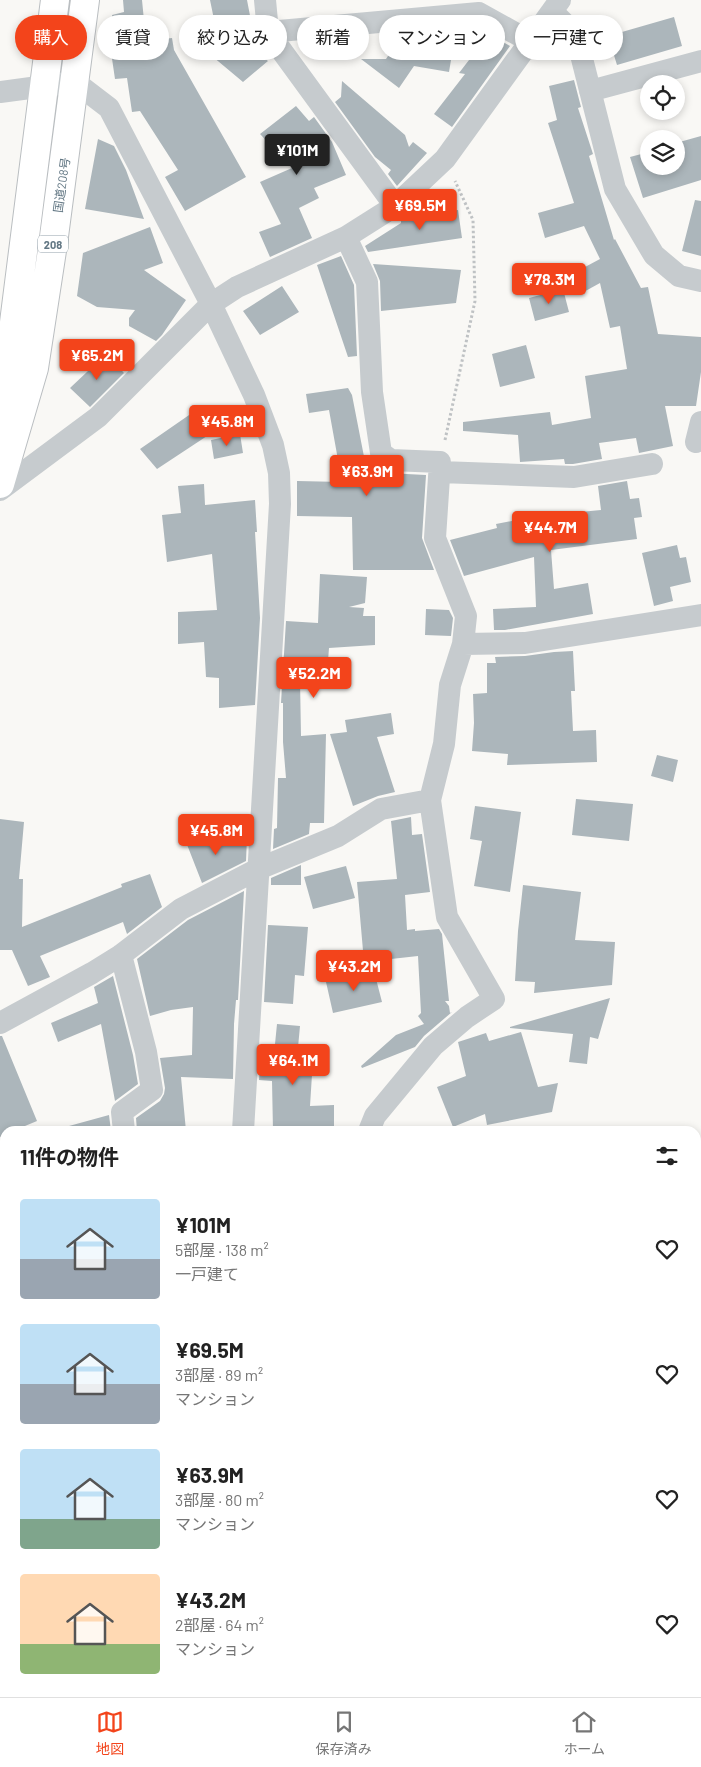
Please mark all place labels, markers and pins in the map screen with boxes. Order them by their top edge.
pin: ¥101M [262,134,332,176]
pin: ¥69.5M [379,188,461,231]
pin: ¥78.3M [508,262,590,305]
pin: ¥65.2M [56,338,138,381]
pin: ¥45.8M [186,404,268,447]
pin: ¥63.9M [326,454,408,497]
pin: ¥44.7M [509,510,591,553]
pin: ¥52.2M [273,656,355,699]
pin: ¥45.8M [175,814,257,856]
pin: ¥43.2M [313,950,395,992]
pin: ¥64.1M [252,1044,334,1086]

